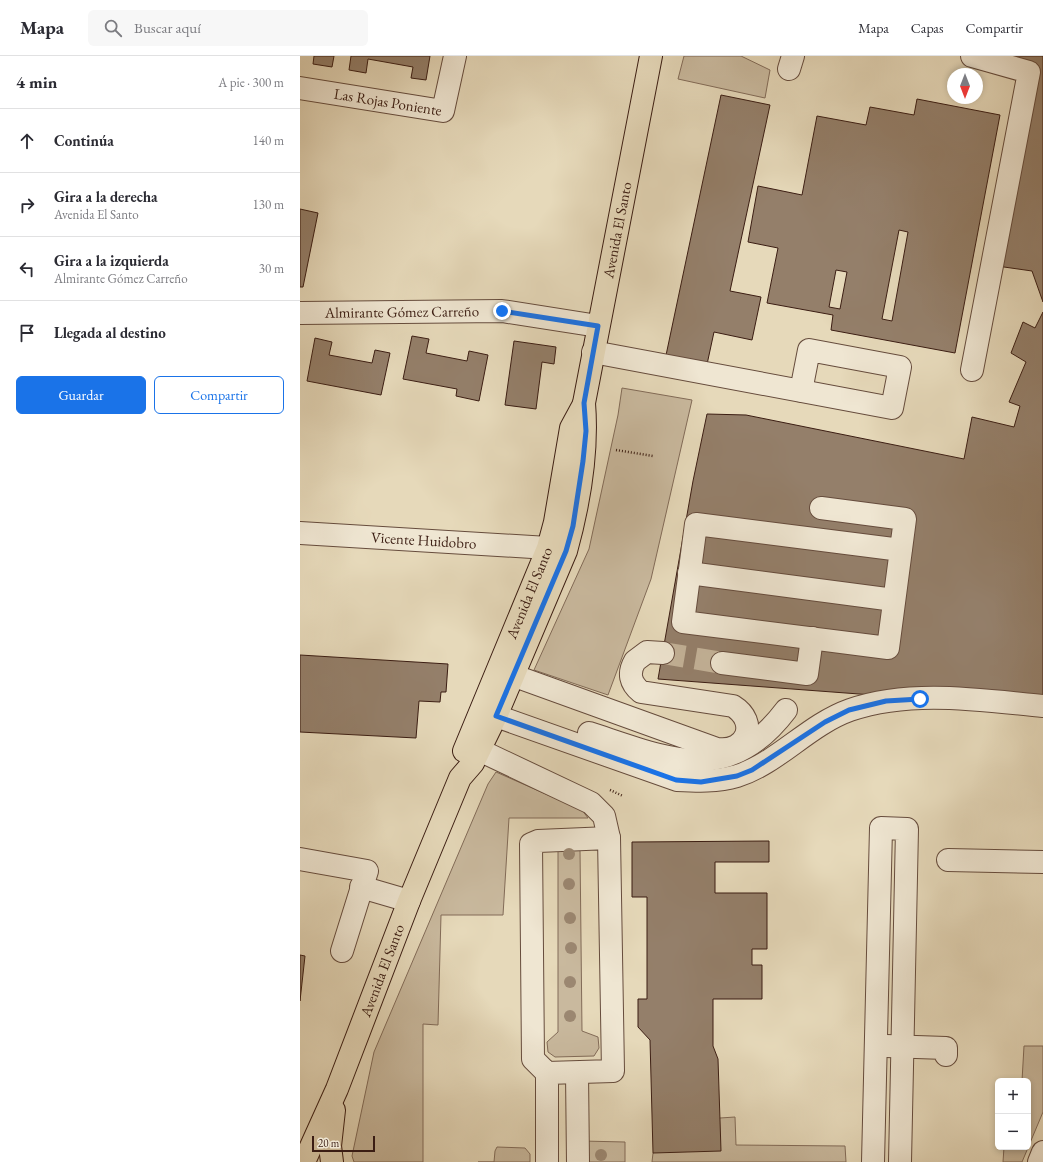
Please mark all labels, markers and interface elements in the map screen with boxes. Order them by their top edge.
search box [88,10,368,46]
text: Mapa [20,15,64,40]
icon: search [102,17,124,39]
text: Buscar aquí [134,18,201,37]
text: Mapa [858,19,889,37]
text: Capas [911,19,943,37]
text: Compartir [965,19,1023,37]
north arrow [947,68,983,104]
text: 4 min [16,71,57,93]
text: A pie · 300 m [218,74,284,91]
street label: Las Rojas Poniente [333,84,443,120]
icon: ahead [16,130,38,152]
text: Continúa [54,131,114,150]
text: 140 m [253,132,284,149]
street label: Avenida El Santo [598,180,636,281]
text: Gira a la derecha [54,187,158,206]
icon: right [16,194,38,216]
text: 130 m [253,196,284,213]
text: Avenida El Santo [54,206,139,223]
text: Gira a la izquierda [54,251,169,270]
icon: left [16,258,38,280]
text: 30 m [259,260,284,277]
text: Almirante Gómez Carreño [54,270,188,287]
street label: Almirante Gómez Carreño [324,301,479,322]
route end [493,302,511,320]
icon: arrive [16,322,38,344]
text: Llegada al destino [54,323,166,342]
button: Guardar [16,376,146,414]
button: Compartir [154,376,284,414]
street label: Vicente Huidobro [371,527,477,553]
street label: Avenida El Santo [501,544,556,643]
route start [911,690,929,708]
street label: Avenida El Santo [355,921,408,1020]
map controls [995,1078,1031,1150]
button: + [995,1078,1031,1114]
button: − [995,1114,1031,1150]
scale bar [312,1134,375,1153]
text: 20 m [318,1136,339,1150]

